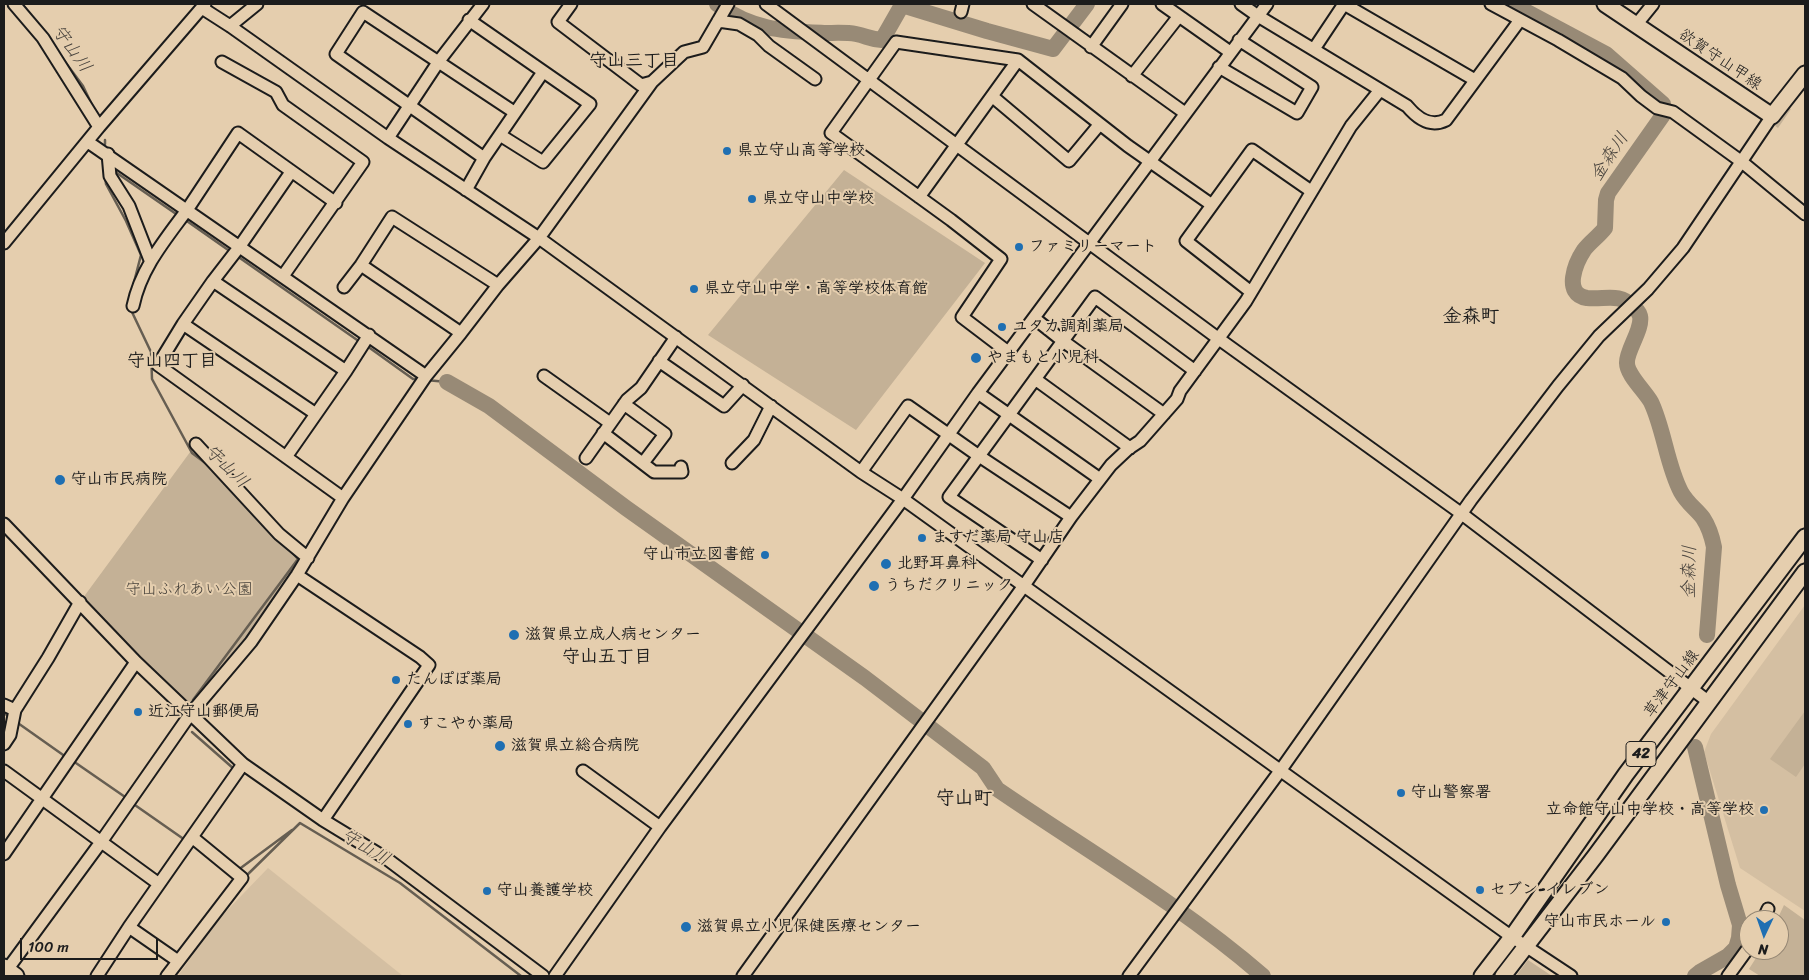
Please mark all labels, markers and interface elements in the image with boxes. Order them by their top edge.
water label: 守山川 [46,21,96,77]
street label: 欲賀守山甲線 [1675,25,1765,95]
district label: 守山三丁目 [589,50,679,72]
water label: 金森川 [1586,128,1634,186]
place label: 県立守山高等学校 [737,141,865,161]
marker: 県立守山高等学校 [721,145,733,157]
place label: 県立守山中学校 [762,189,874,209]
marker: 県立守山中学校 [746,193,758,205]
place label: ファミリーマート [1029,237,1157,257]
marker: ファミリーマート [1013,241,1025,253]
place label: 県立守山中学・高等学校体育館 [704,279,928,299]
marker: 県立守山中学・高等学校体育館 [688,283,700,295]
district label: 金森町 [1443,306,1499,328]
place label: ユタカ調剤薬局 [1012,317,1124,337]
marker: ユタカ調剤薬局 [996,321,1008,333]
place label: やまもと小児科 [987,348,1099,368]
district label: 守山四丁目 [127,350,217,372]
marker: やまもと小児科 [969,351,983,365]
water label: 守山川 [199,440,253,494]
place label: 守山市民病院 [71,470,167,490]
marker: 守山市民病院 [53,473,67,487]
place label: ますだ薬局 守山店 [932,528,1064,548]
marker: ますだ薬局 守山店 [916,532,928,544]
place label: 守山市立図書館 [643,545,755,565]
water label: 金森川 [1679,545,1701,599]
marker: 守山市立図書館 [759,549,771,561]
place label: 北野耳鼻科 [897,554,977,574]
marker: 北野耳鼻科 [879,557,893,571]
place label: うちだクリニック [885,576,1013,596]
marker: うちだクリニック [867,579,881,593]
park label: 守山ふれあい公園 [125,580,253,600]
place label: 滋賀県立成人病センター [525,625,701,645]
marker: 滋賀県立成人病センター [507,628,521,642]
district label: 守山五丁目 [562,646,652,668]
street label: 草津守山線 [1640,646,1704,722]
place label: たんぽぽ薬局 [406,670,502,690]
marker: たんぽぽ薬局 [390,674,402,686]
place label: 近江守山郵便局 [148,702,260,722]
marker: 近江守山郵便局 [132,706,144,718]
place label: すこやか薬局 [418,714,514,734]
marker: すこやか薬局 [402,718,414,730]
place label: 滋賀県立総合病院 [511,736,639,756]
marker: 滋賀県立総合病院 [493,739,507,753]
road number: 42 [1626,742,1656,766]
place label: 守山警察署 [1411,783,1491,803]
marker: 守山警察署 [1395,787,1407,799]
district label: 守山町 [936,788,992,810]
place label: 立命館守山中学校・高等学校 [1546,800,1754,820]
marker: 立命館守山中学校・高等学校 [1758,804,1770,816]
water label: 守山川 [336,825,394,871]
place label: セブン-イレブン [1490,880,1609,900]
place label: 守山養護学校 [497,881,593,901]
marker: セブン-イレブン [1474,884,1486,896]
marker: 守山養護学校 [481,885,493,897]
north arrow [1739,910,1789,960]
place label: 守山市民ホール [1544,912,1656,932]
marker: 守山市民ホール [1660,916,1672,928]
place label: 滋賀県立小児保健医療センター [697,917,921,937]
marker: 滋賀県立小児保健医療センター [679,920,693,934]
scale bar [22,928,160,960]
text: 100 m [28,934,69,960]
text: N [1758,937,1769,962]

